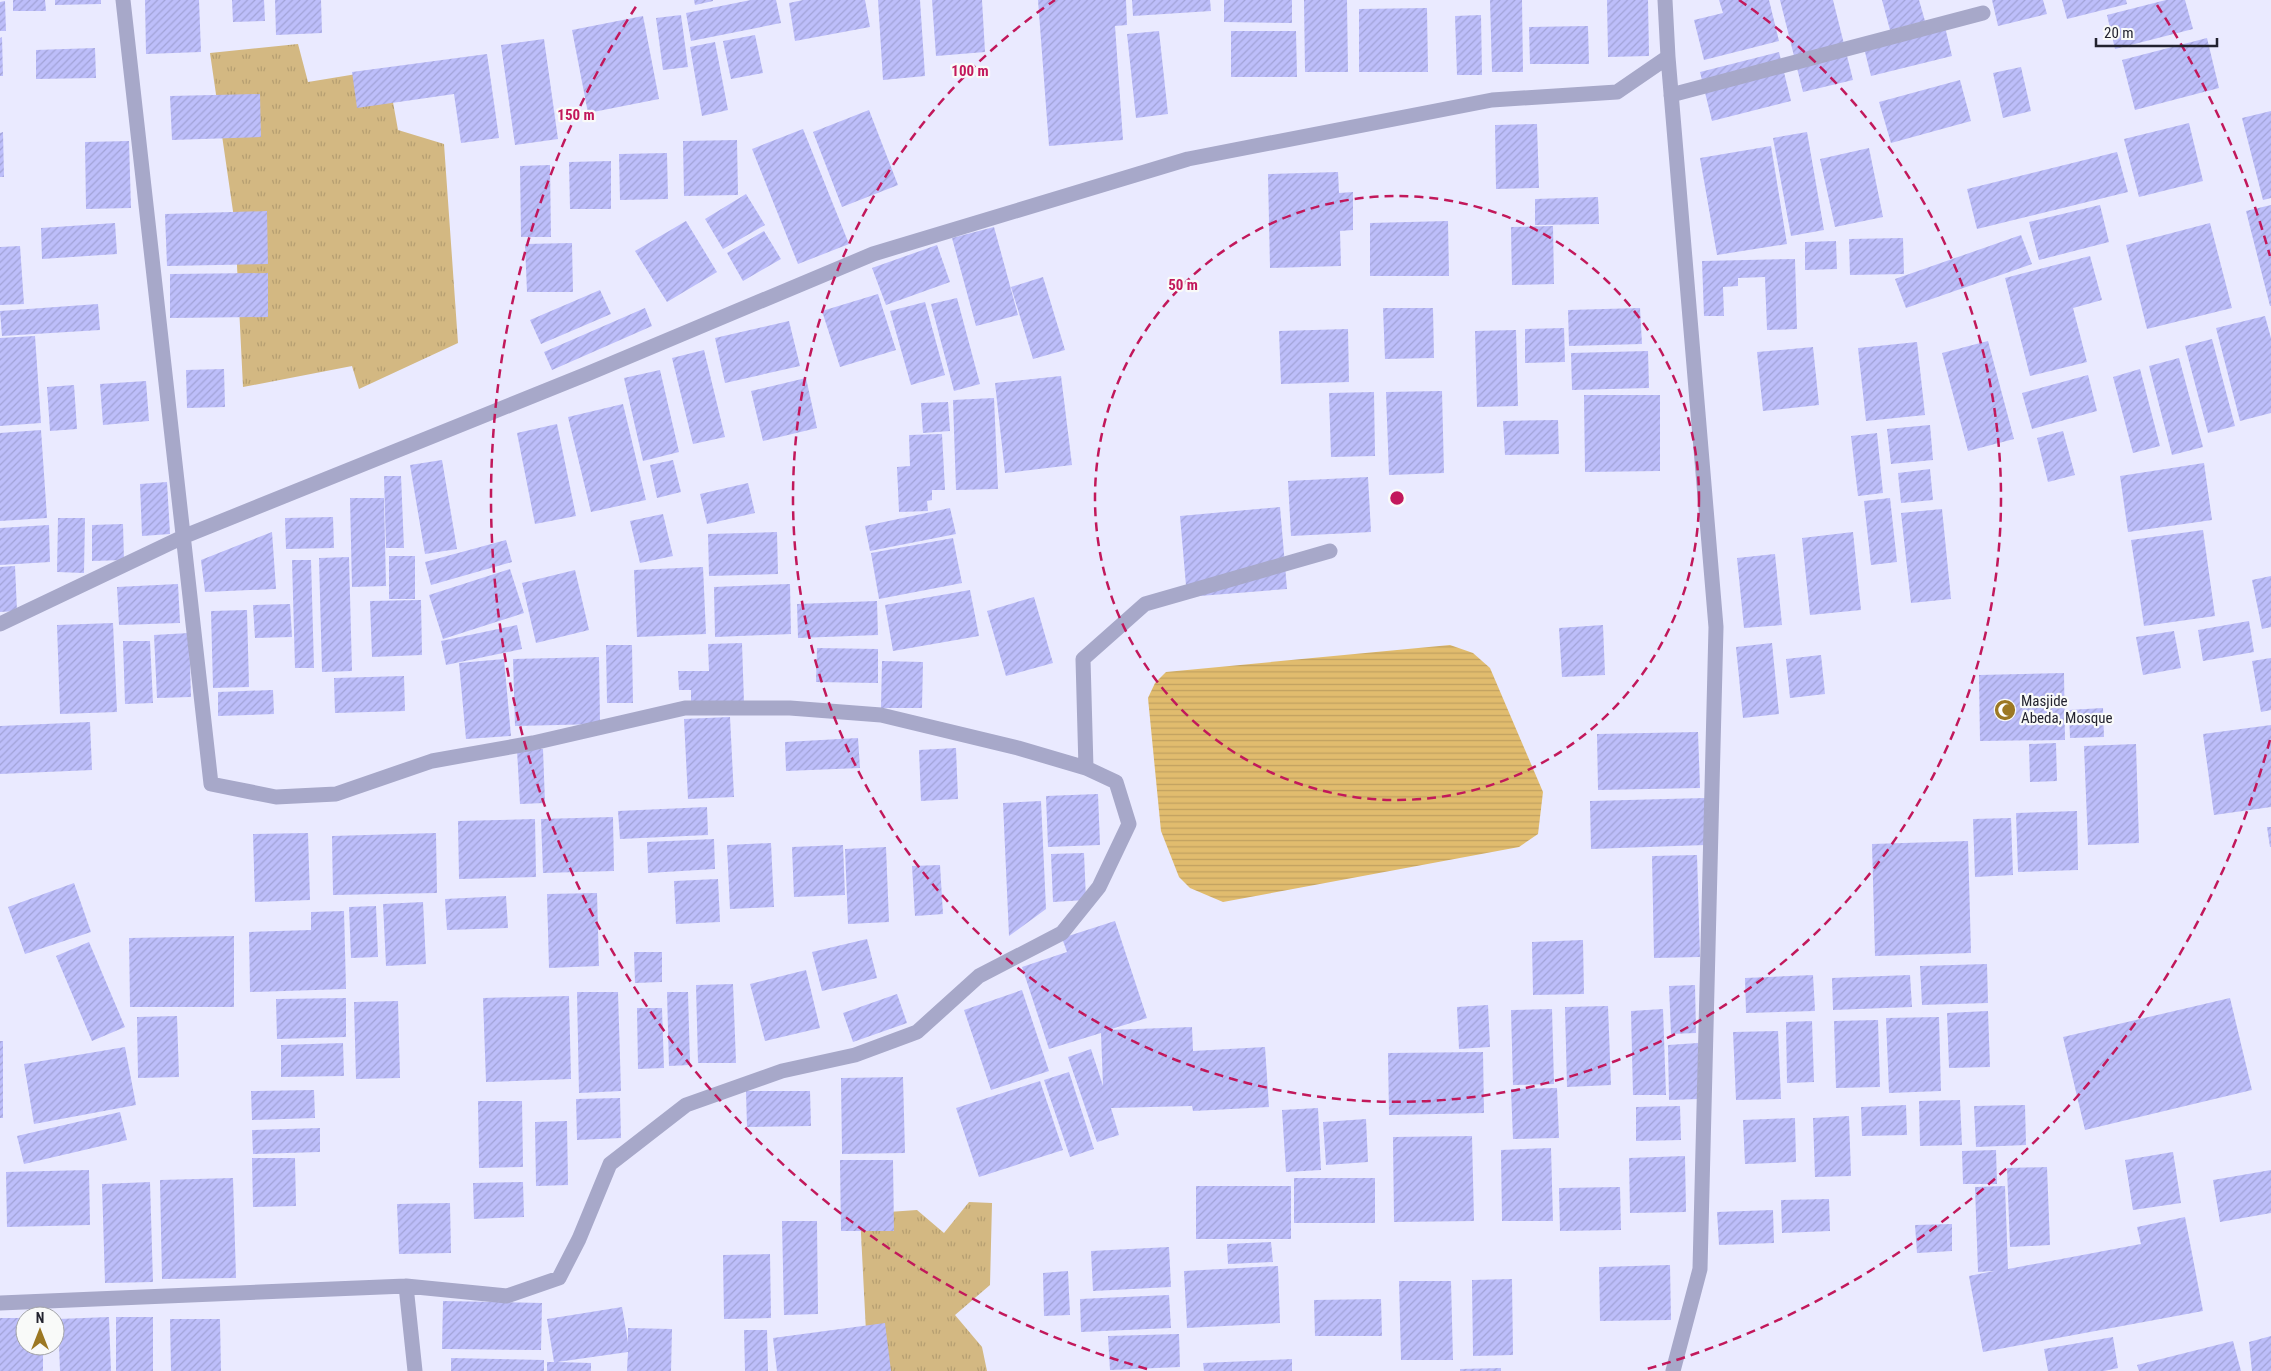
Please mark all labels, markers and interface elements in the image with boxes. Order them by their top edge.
scale bar [2096,15,2217,47]
text: 20 m [2104,24,2134,42]
text: 100 m [951,62,989,80]
text: 150 m [557,106,595,124]
text: 50 m [1168,276,1198,294]
centre of rings [1388,489,1406,507]
place label: Masjide Abeda, Mosque [2021,692,2113,727]
mosque icon: Masjide Abeda, Mosque [1993,698,2017,722]
north arrow [15,1306,65,1356]
text: N [36,1310,44,1326]

